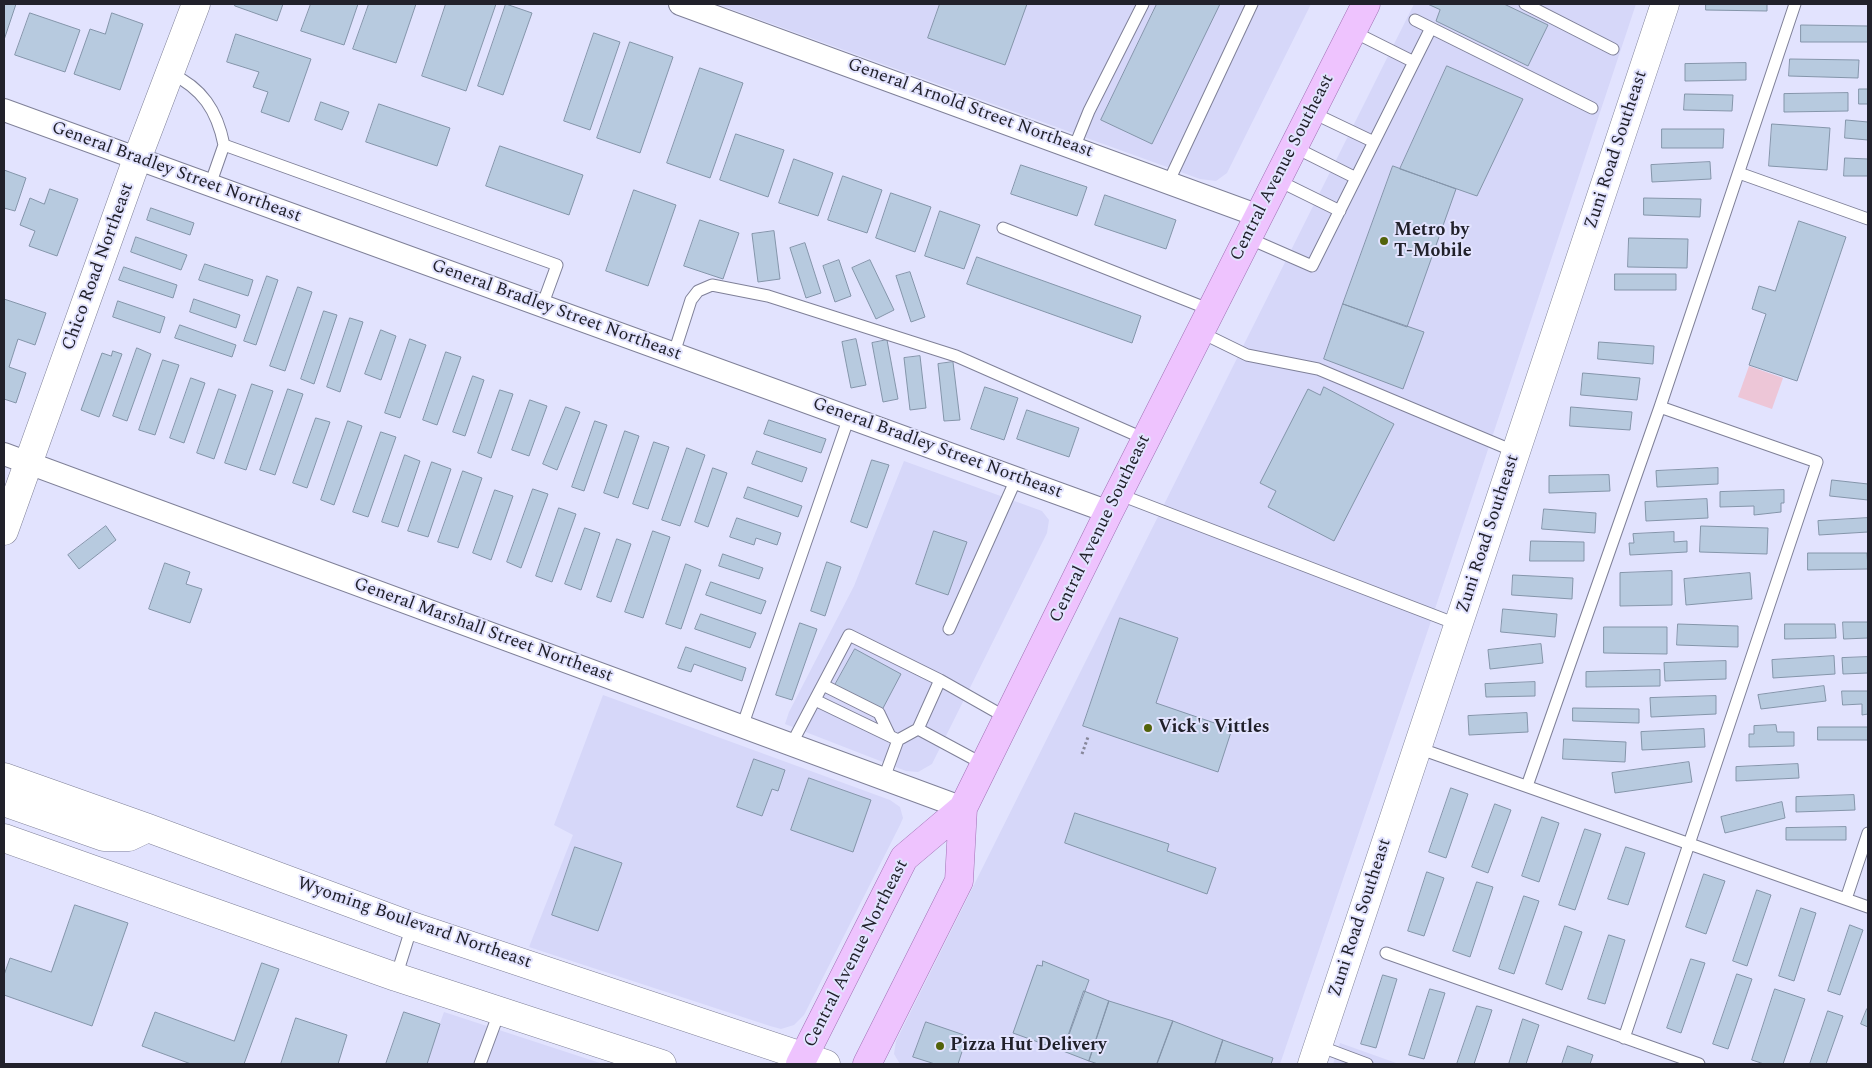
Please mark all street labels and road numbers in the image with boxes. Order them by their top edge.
street label: General Arnold Street Northeast [844,54,1096,164]
street label: Zuni Road Southeast [1581,68,1653,232]
street label: Central Avenue Southeast [1226,71,1340,265]
street label: General Bradley Street Northeast [48,118,304,228]
street label: Chico Road Northeast [59,180,139,354]
street label: General Bradley Street Northeast [428,256,684,366]
street label: General Bradley Street Northeast [809,394,1065,504]
street label: Central Avenue Southeast [1046,431,1156,627]
street label: Zuni Road Southeast [1453,452,1525,616]
street label: General Marshall Street Northeast [351,574,615,688]
street label: Zuni Road Southeast [1325,836,1397,1000]
street label: Central Avenue Northeast [800,856,914,1052]
street label: Wyoming Boulevard Northeast [294,874,534,974]

